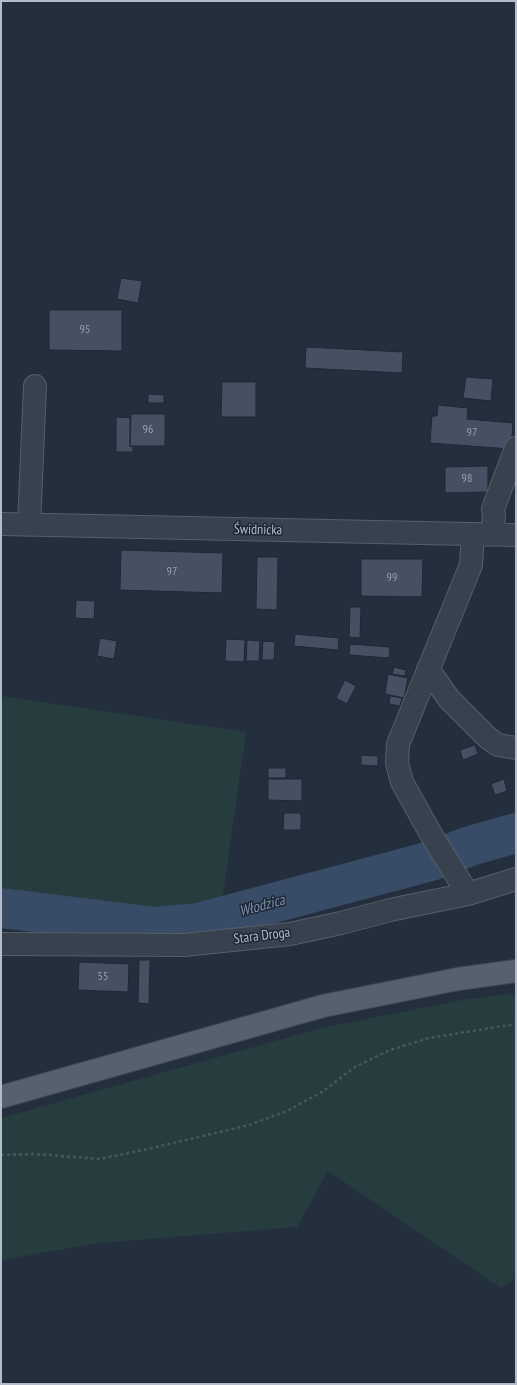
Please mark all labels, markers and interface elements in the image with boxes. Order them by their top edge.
house number: 95 [80,323,90,337]
house number: 96 [143,423,153,437]
house number: 97 [467,426,477,440]
house number: 98 [462,472,472,486]
street label: Świdnicka [234,521,282,539]
house number: 97 [167,565,177,579]
house number: 99 [387,571,397,585]
water label: Włodzica [237,891,287,921]
street label: Stara Droga [233,924,291,948]
house number: 55 [98,970,108,984]

